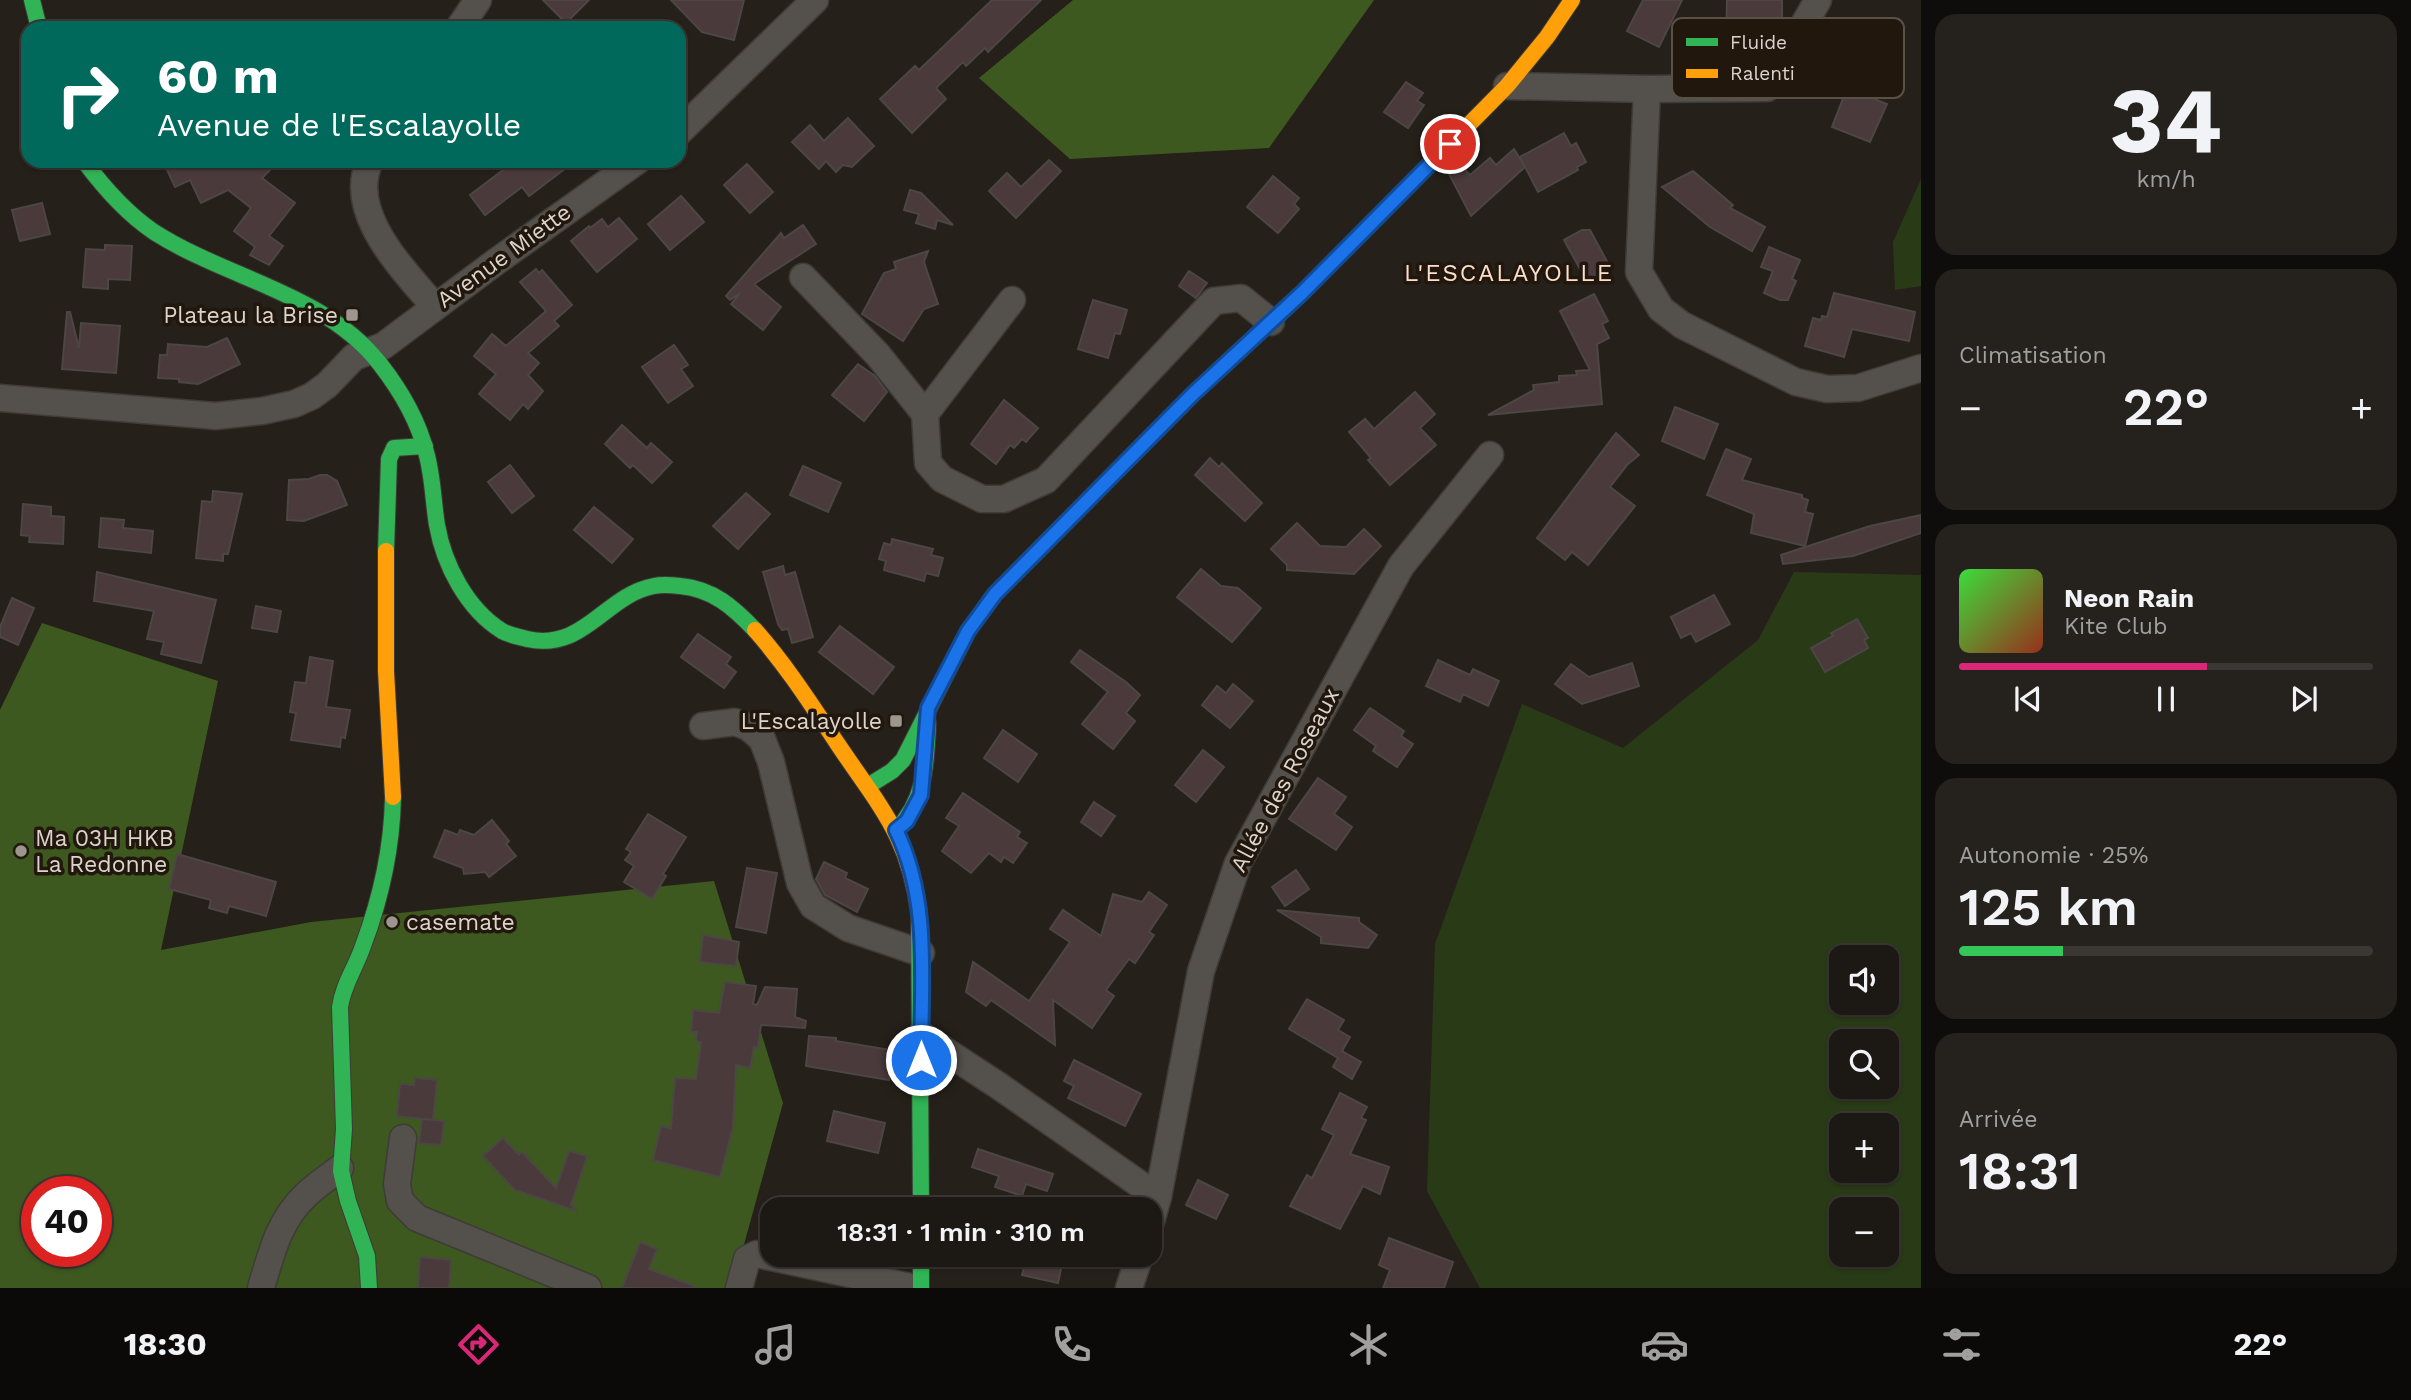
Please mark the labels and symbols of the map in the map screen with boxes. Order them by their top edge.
legend [1672,18,1904,98]
text: Fluide [1730,31,1787,54]
text: Ralenti [1730,62,1795,85]
pin [1420,114,1480,174]
street label: Avenue Miette [432,198,576,314]
district label: L'ESCALAYOLLE [1404,259,1614,287]
place label: Plateau la Brise [163,302,338,329]
marker: Plateau la Brise [344,307,360,323]
street label: Allée des Roseaux [1225,683,1345,877]
place label: L'Escalayolle [741,708,882,735]
marker: L'Escalayolle [888,713,904,729]
place label: Ma 03H HKB La Redonne [35,825,174,878]
marker: Ma 03H HKB La Redonne [13,843,29,859]
place label: casemate [406,909,515,936]
marker: casemate [384,914,400,930]
position arrow [884,1023,958,1097]
speed limit sign: 40 [21,1176,112,1267]

